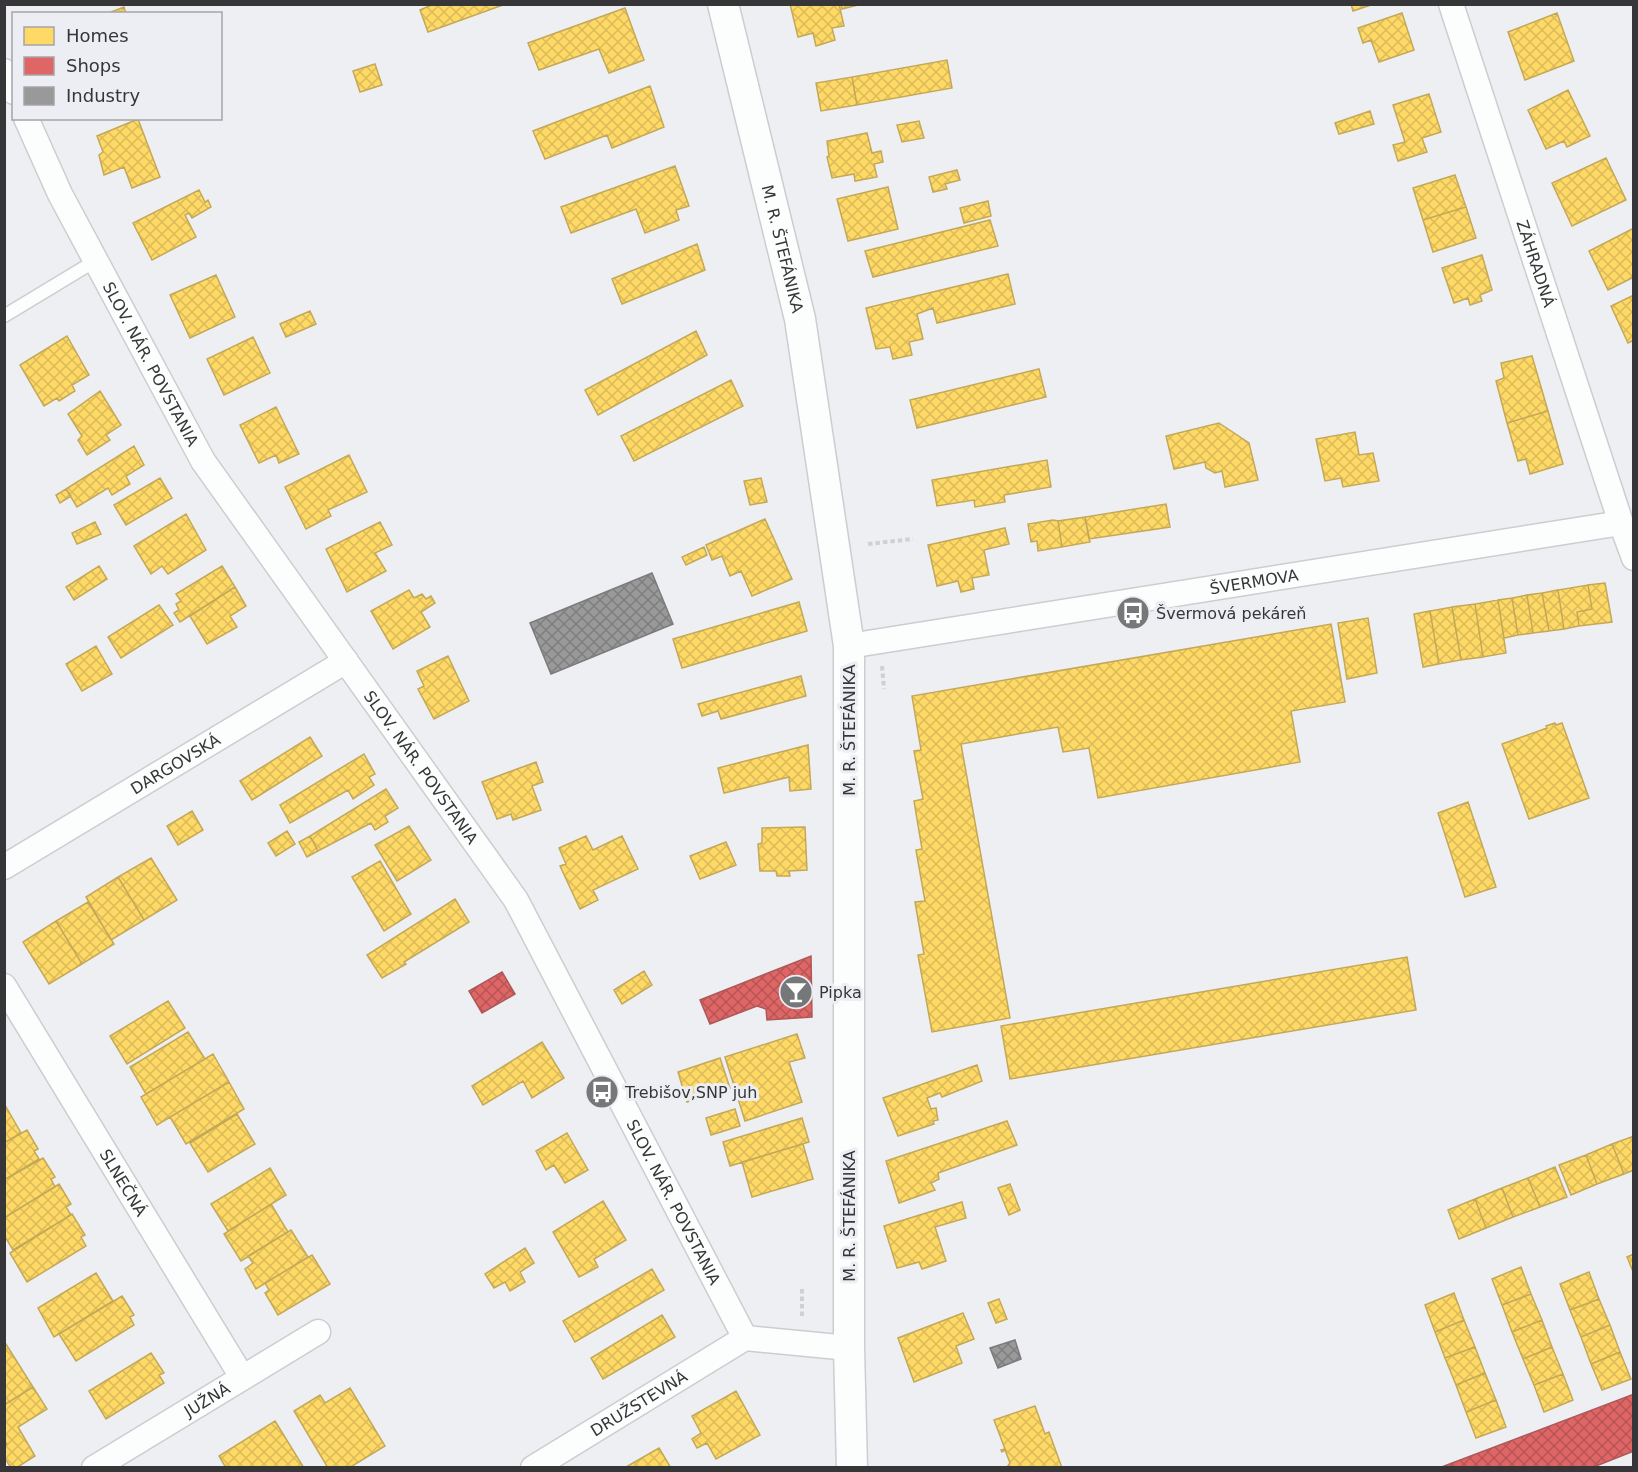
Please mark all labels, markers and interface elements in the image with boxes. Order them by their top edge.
legend [12,12,222,120]
text: Homes [66,25,129,46]
text: Shops [66,55,121,76]
text: Industry [66,85,140,106]
street label: M. R. ŠTEFÁNIKA [758,183,807,315]
street label: ZÁHRADNÁ [1512,218,1559,310]
street label: SLOV. NÁR. POVSTANIA [99,279,202,450]
street label: ŠVERMOVA [1208,566,1300,598]
bus stop icon: Švermová pekáreň [1115,595,1151,631]
place label: Švermová pekáreň [1156,604,1307,623]
street label: M. R. ŠTEFÁNIKA [840,664,859,796]
street label: SLOV. NÁR. POVSTANIA [360,687,482,848]
street label: DARGOVSKÁ [127,730,224,798]
bar icon: Pipka [778,974,814,1010]
place label: Pipka [819,983,862,1002]
bus stop icon: Trebišov,SNP juh [584,1074,620,1110]
place label: Trebišov,SNP juh [624,1083,757,1102]
street label: SLOV. NÁR. POVSTANIA [622,1116,724,1288]
street label: SLNEČNÁ [95,1146,151,1220]
street label: M. R. ŠTEFÁNIKA [840,1150,859,1282]
street label: DRUŽSTEVNÁ [587,1367,691,1440]
street label: JUŽNÁ [180,1379,233,1422]

